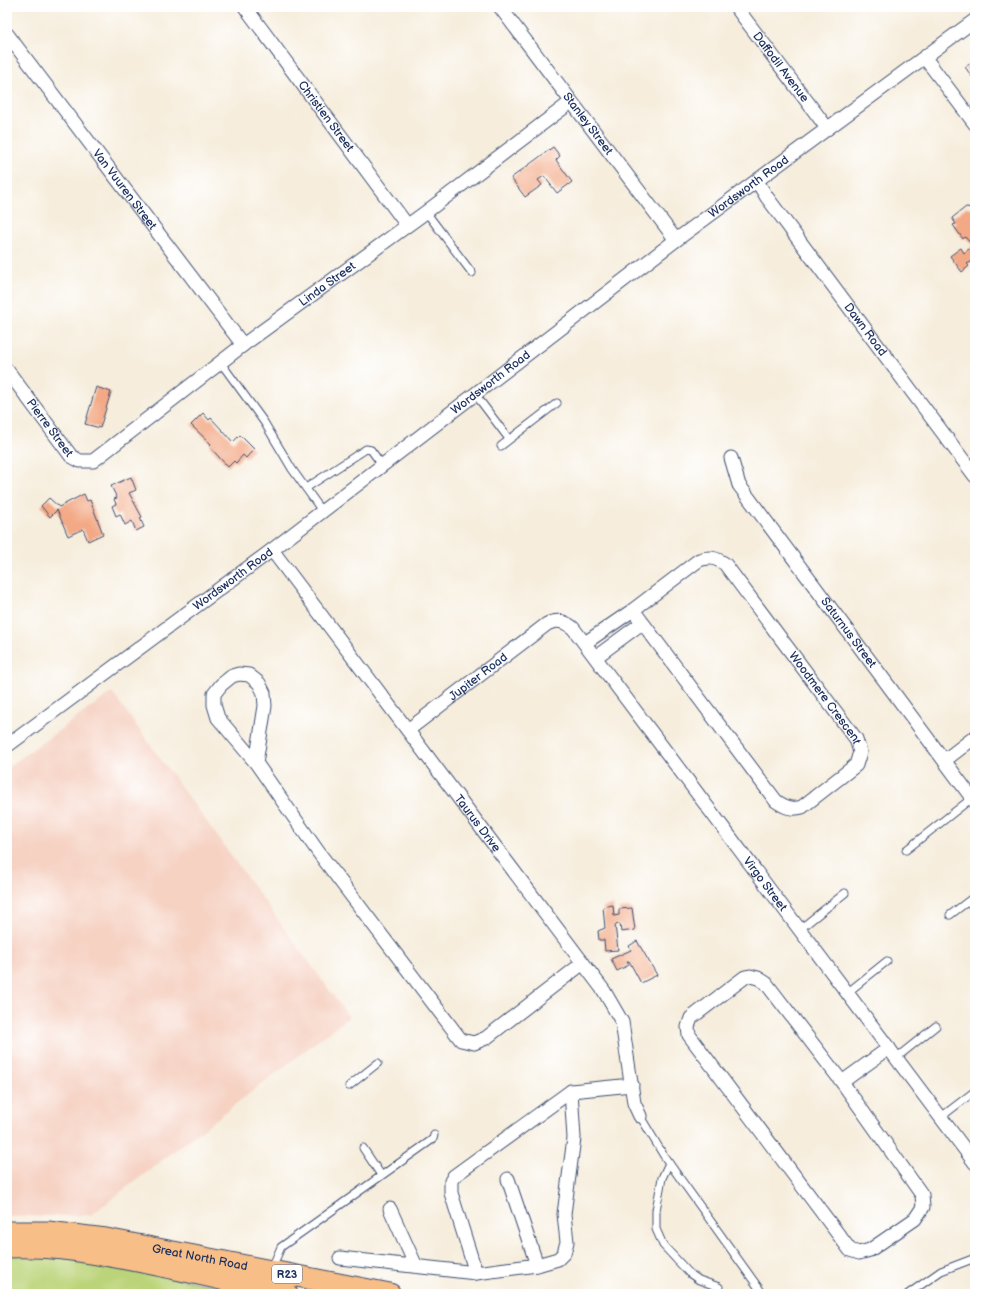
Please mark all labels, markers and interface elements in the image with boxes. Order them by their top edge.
street label: Daffodil Avenue [749,29,812,105]
street label: Christien Street [294,78,357,155]
street label: Stanley Street [559,90,616,158]
street label: Van Vuuren Street [89,146,160,233]
street label: Wordsworth Road [706,152,792,221]
street label: Linda Street [296,259,359,310]
street label: Dawn Road [840,300,890,359]
street label: Wordsworth Road [448,348,533,418]
street label: Pierre Street [23,396,76,460]
street label: Wordsworth Road [190,545,276,614]
street label: Saturnus Street [817,595,880,671]
street label: Woodmere Crescent [785,649,864,746]
street label: Jupiter Road [446,650,511,704]
street label: Taurus Drive [451,792,504,855]
street label: Virgo Street [740,854,790,915]
street label: Great North Road [151,1241,249,1274]
road number: R23 [272,1265,302,1283]

